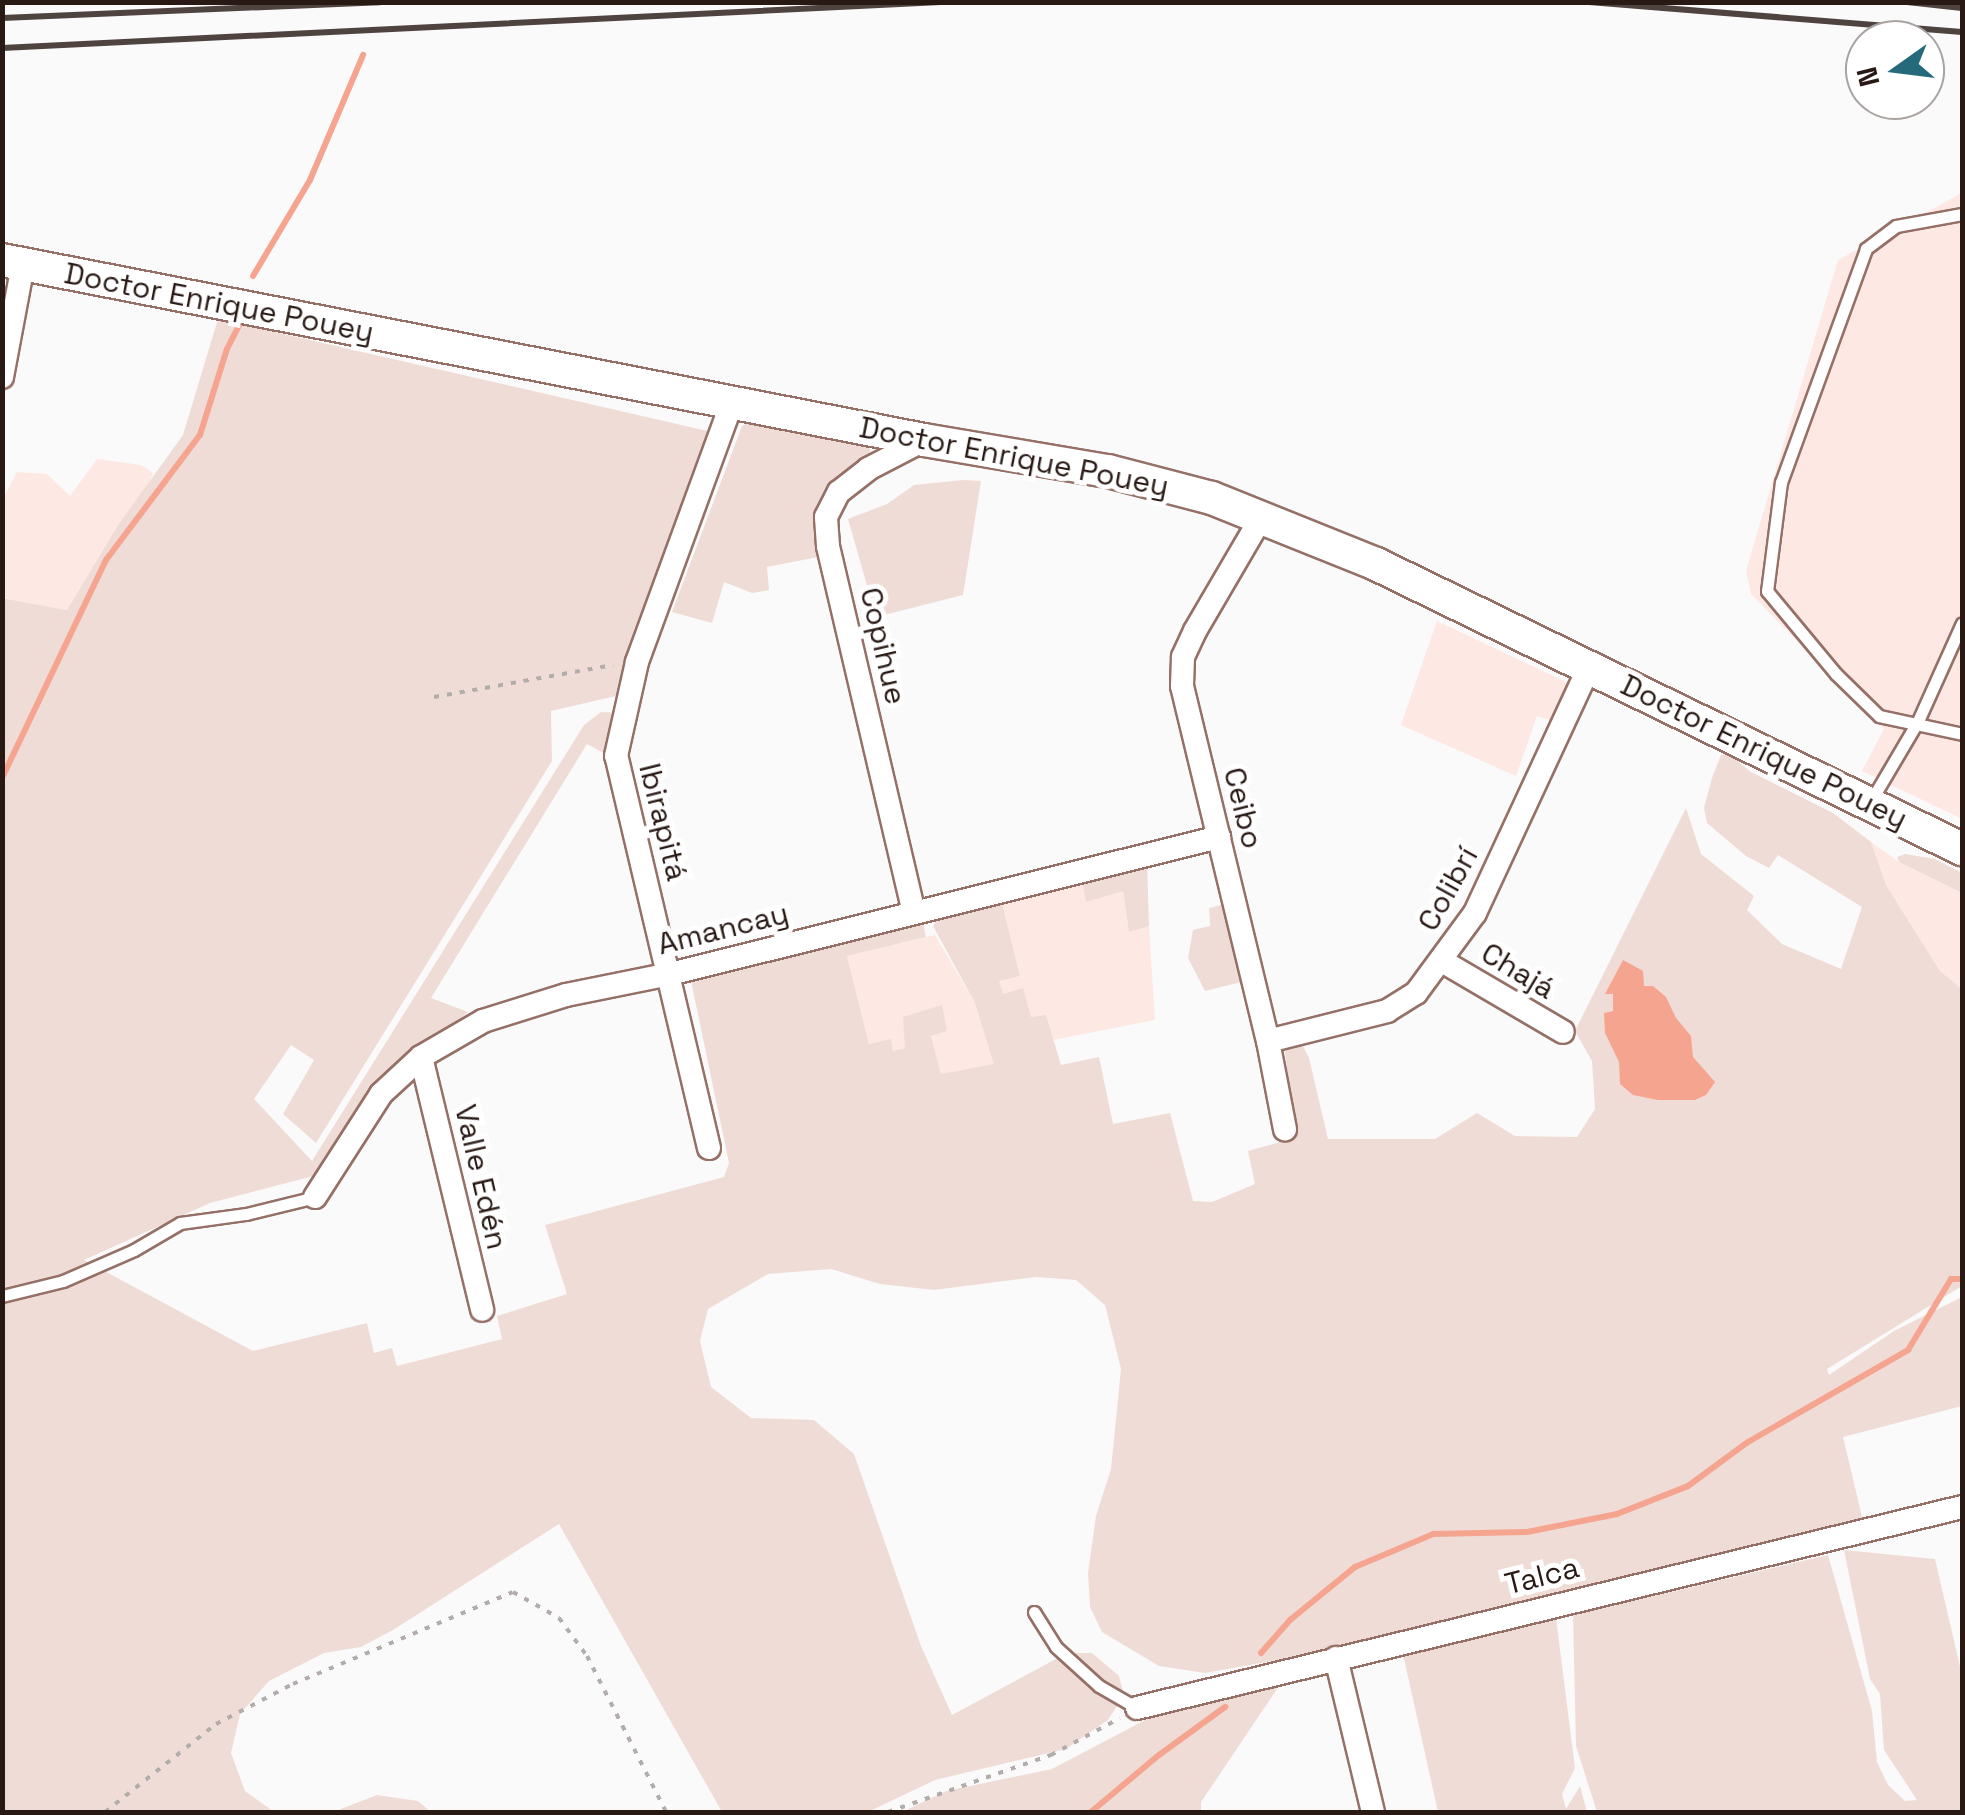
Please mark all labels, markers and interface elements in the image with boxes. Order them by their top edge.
north arrow [1845,20,1945,120]
text: N [1848,63,1888,90]
street label: Doctor Enrique Pouey [61,255,377,351]
street label: Doctor Enrique Pouey [856,409,1172,505]
street label: Copihue [852,584,914,708]
street label: Doctor Enrique Pouey [1615,667,1913,837]
street label: Ibirapitá [631,760,695,884]
street label: Ceibo [1216,764,1270,852]
street label: Colibrí [1410,841,1486,937]
street label: Amancay [654,895,792,963]
street label: Chajá [1475,935,1561,1007]
street label: Valle Edén [447,1101,515,1253]
street label: Talca [1501,1549,1583,1603]

